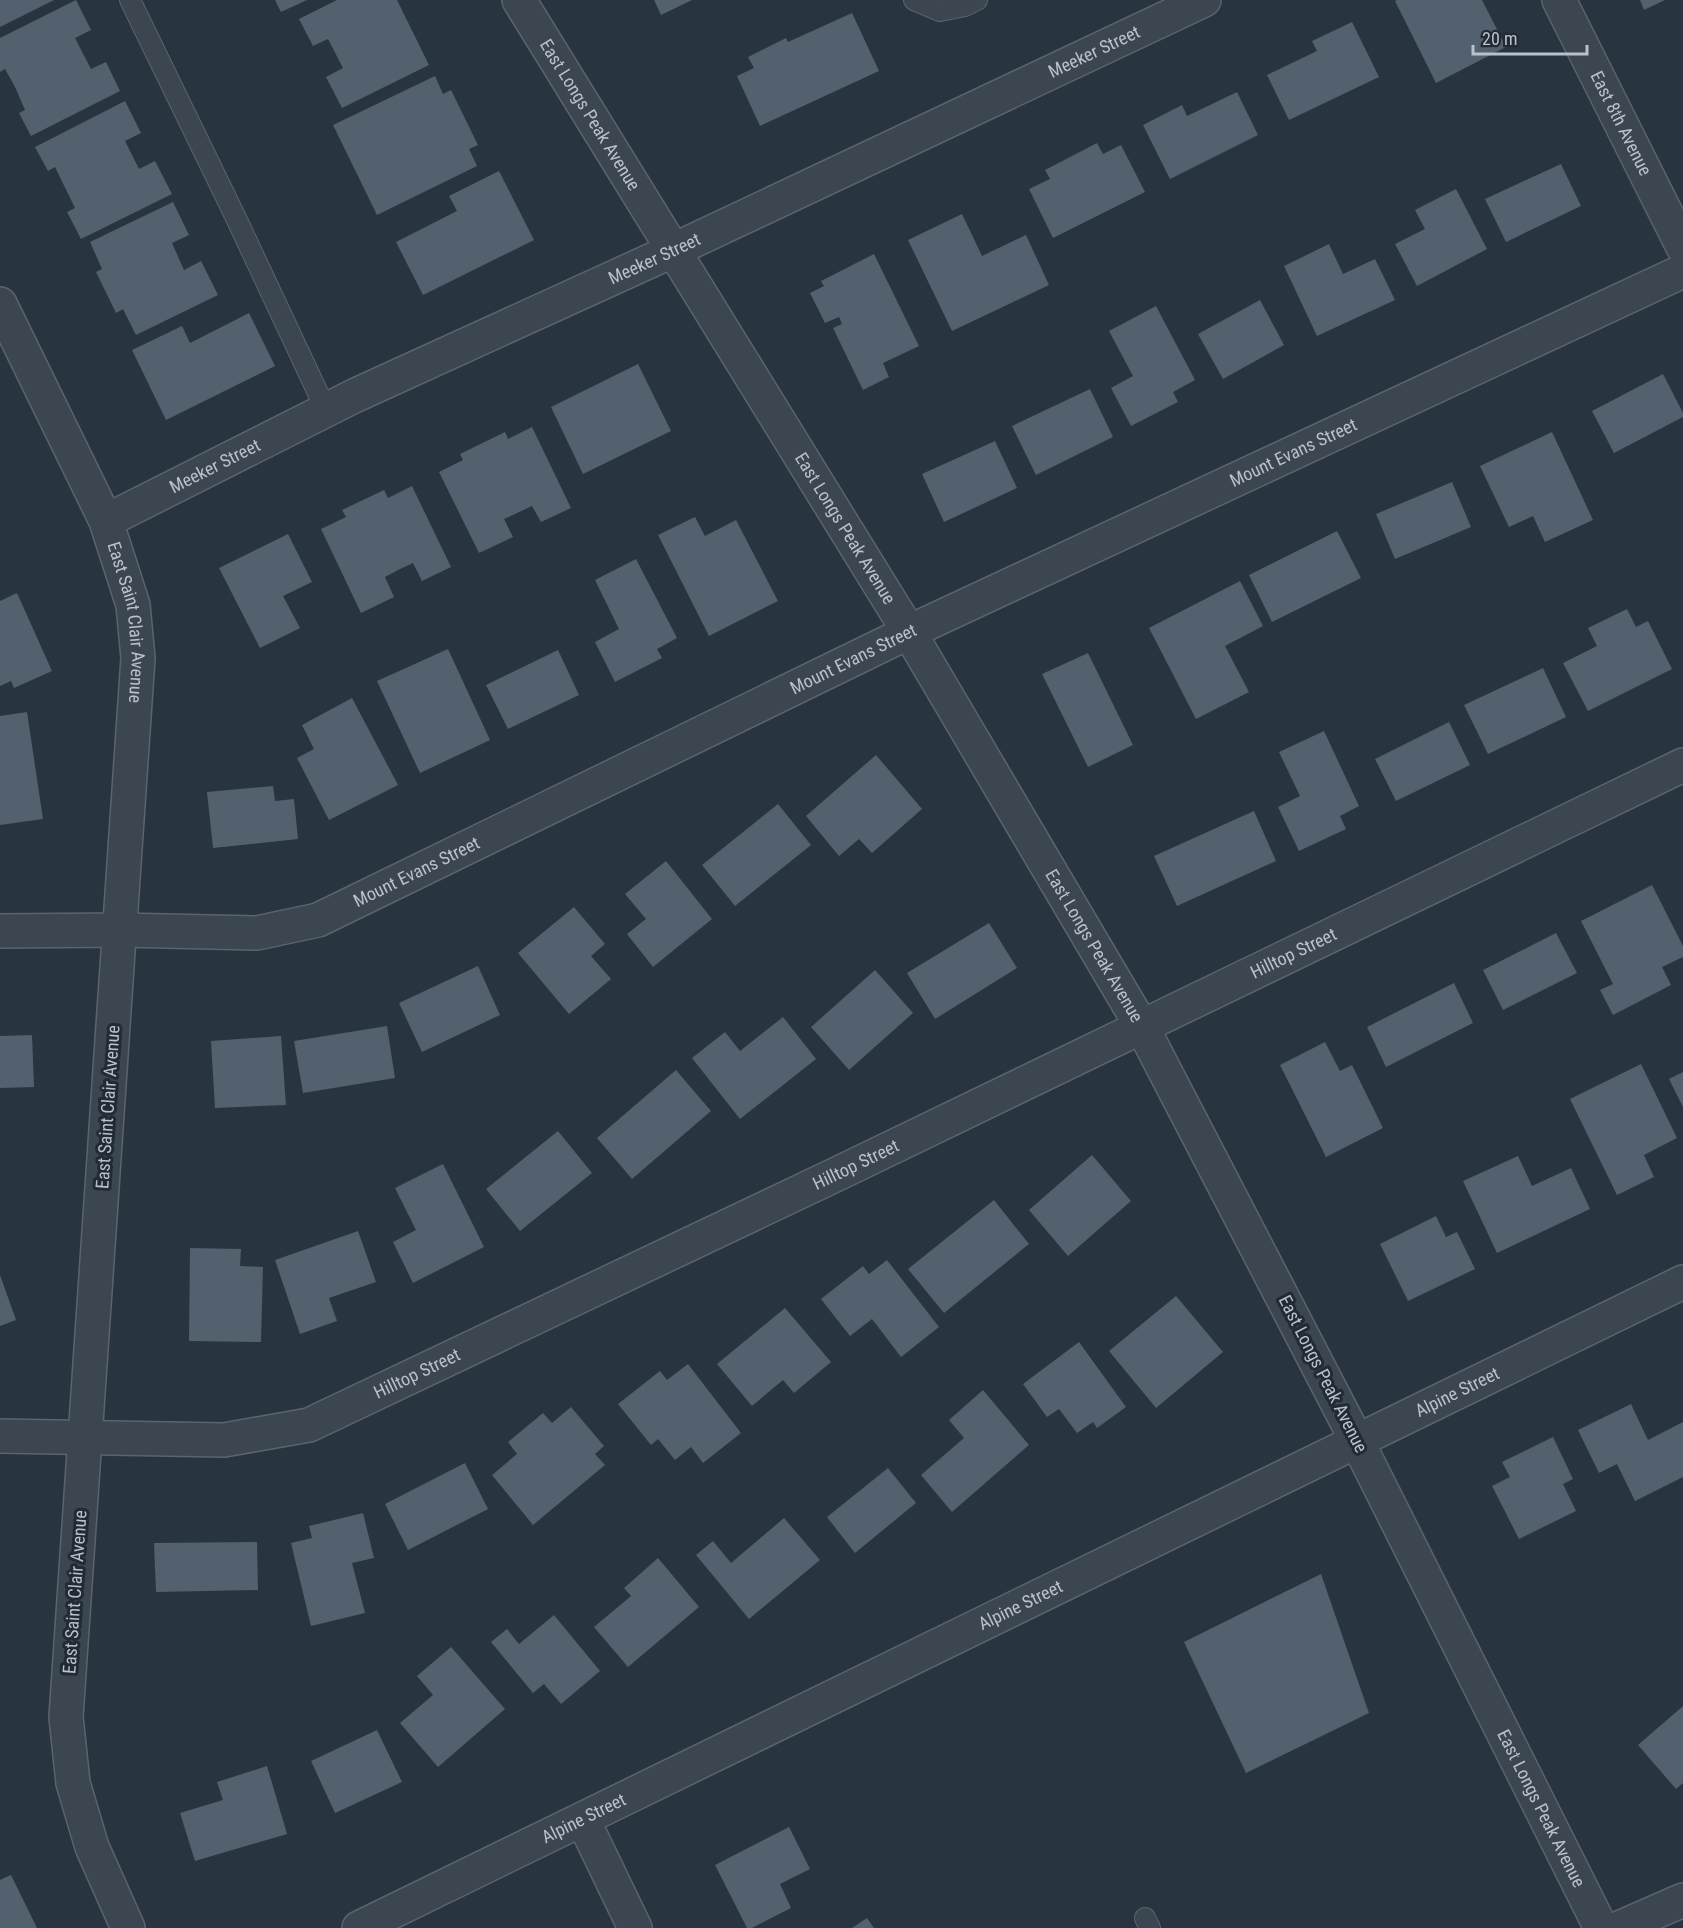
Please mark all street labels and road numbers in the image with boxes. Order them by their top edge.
street label: Meeker Street [1045,21,1143,82]
street label: East Longs Peak Avenue [536,35,645,194]
street label: East 8th Avenue [1586,67,1656,179]
street label: Meeker Street [605,228,703,288]
street label: Mount Evans Street [1226,414,1360,491]
street label: Meeker Street [166,434,264,497]
street label: East Longs Peak Avenue [791,449,900,608]
street label: East Saint Clair Avenue [103,539,149,704]
street label: Mount Evans Street [787,619,920,698]
street label: Mount Evans Street [350,832,483,911]
street label: East Longs Peak Avenue [1041,865,1148,1026]
street label: Hilltop Street [1247,923,1340,983]
street label: East Saint Clair Avenue [91,1024,124,1190]
street label: Hilltop Street [809,1135,902,1194]
street label: East Longs Peak Avenue [1275,1292,1372,1456]
street label: Hilltop Street [370,1344,463,1403]
street label: Alpine Street [1412,1362,1503,1421]
street label: East Saint Clair Avenue [58,1509,91,1675]
street label: Alpine Street [975,1575,1066,1634]
street label: East Longs Peak Avenue [1493,1726,1590,1891]
street label: Alpine Street [538,1789,629,1847]

